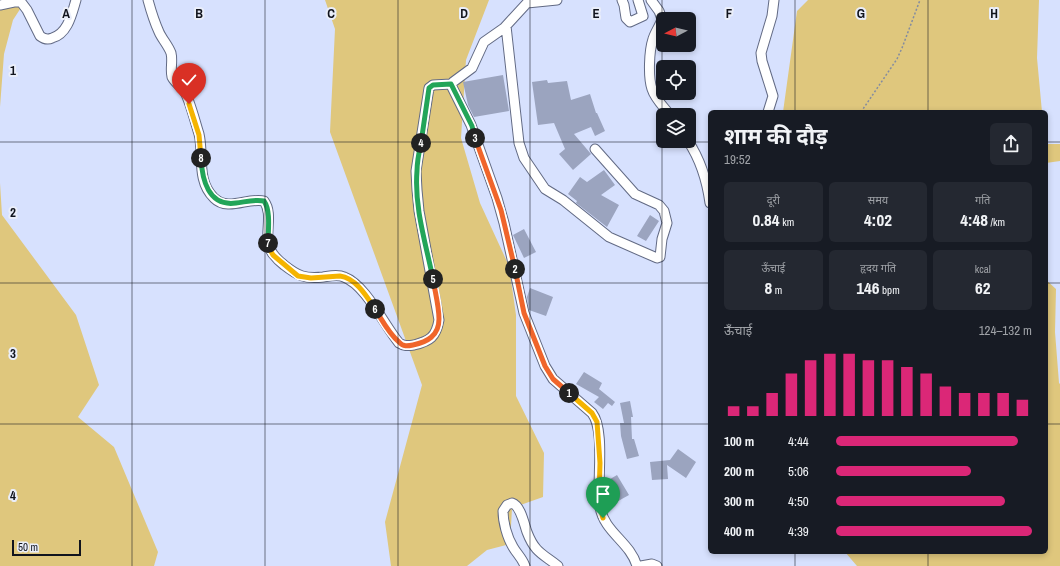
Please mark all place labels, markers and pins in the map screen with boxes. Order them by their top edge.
pin [172,63,206,104]
pin: 3 [465,128,485,148]
pin: 4 [411,133,431,153]
pin: 8 [191,148,211,168]
pin: 7 [258,233,278,253]
pin: 2 [505,259,525,279]
pin: 5 [423,269,443,289]
pin: 6 [365,299,385,319]
pin: 1 [559,383,579,403]
pin [586,477,620,518]

